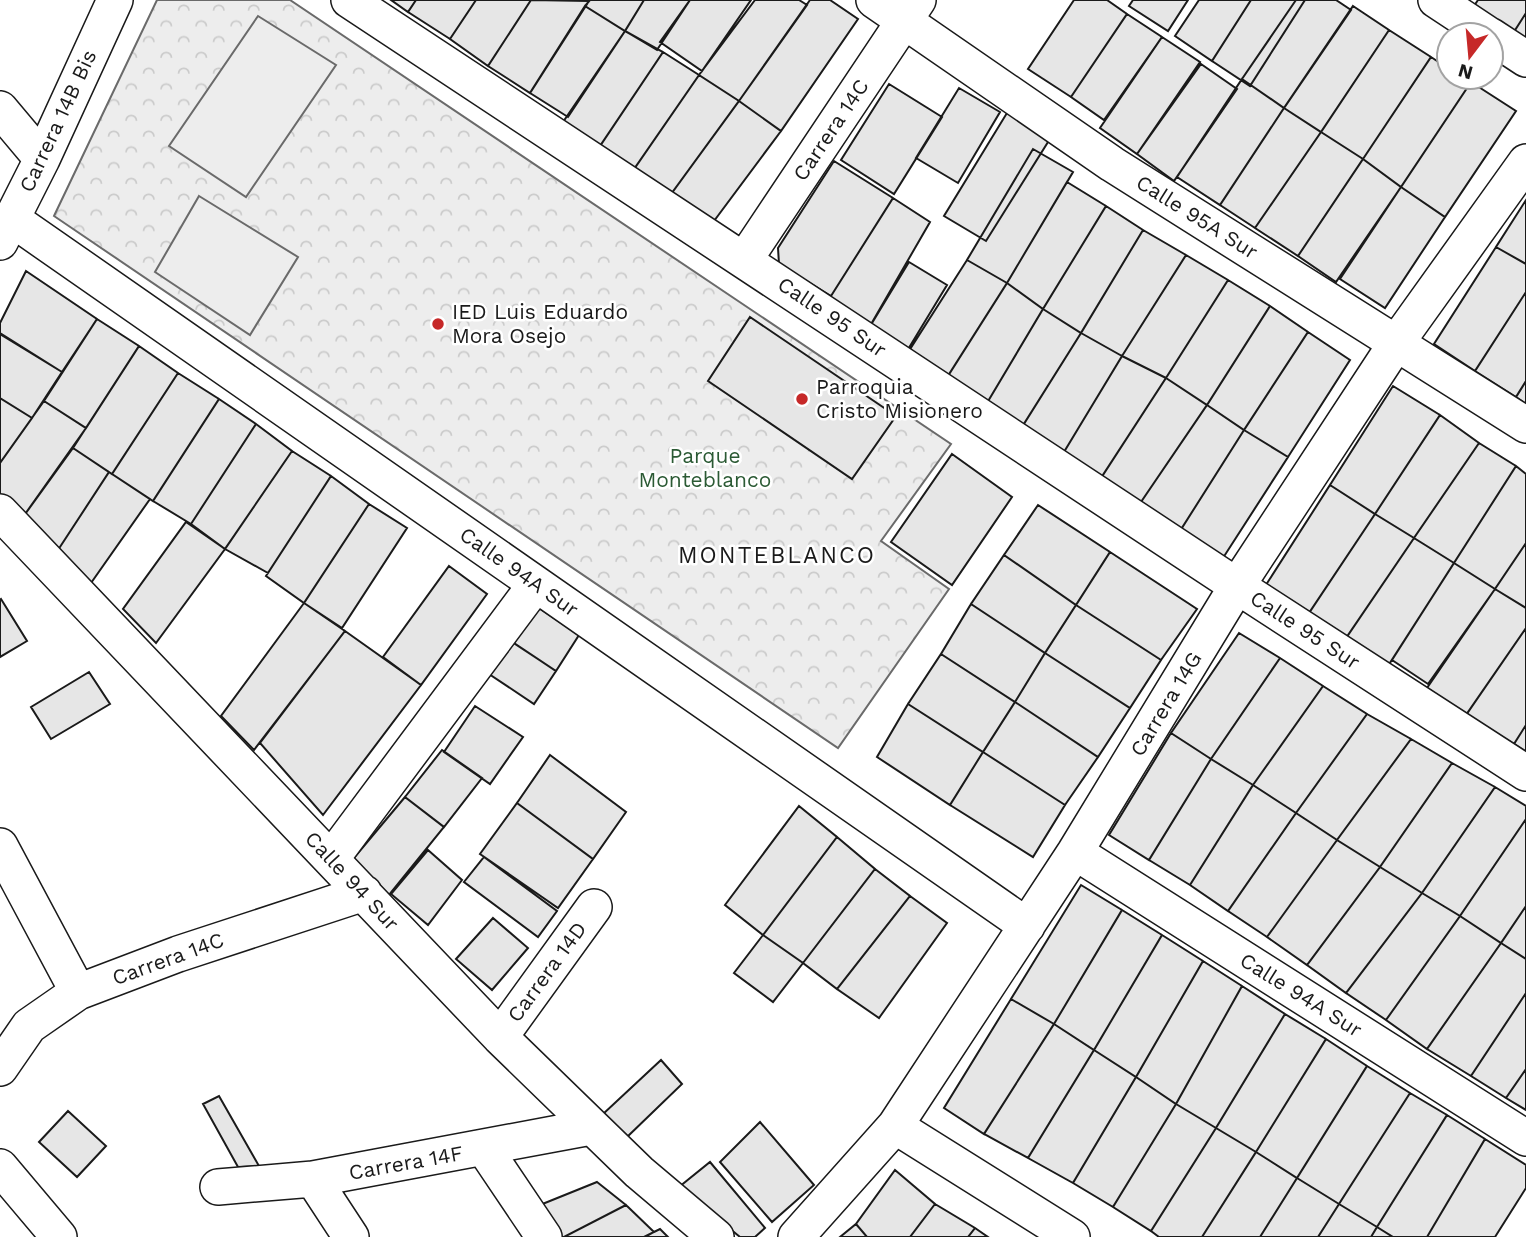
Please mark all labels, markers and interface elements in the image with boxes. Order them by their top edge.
north arrow [1435,21,1505,91]
street label: Carrera 14B Bis [14,46,101,196]
text: N [1456,59,1475,85]
street label: Carrera 14C [787,74,874,185]
street label: Calle 95A Sur [1132,169,1263,264]
street label: Calle 95 Sur [773,271,892,362]
place label: IED Luis Eduardo Mora Osejo [452,299,628,348]
marker: IED Luis Eduardo Mora Osejo [430,316,446,332]
place label: Parroquia Cristo Misionero [816,374,983,423]
marker: Parroquia Cristo Misionero [794,391,810,407]
park label: Parque Monteblanco [639,443,771,492]
street label: Calle 94A Sur [455,521,584,622]
district label: MONTEBLANCO [678,542,876,569]
street label: Calle 95 Sur [1246,585,1365,675]
street label: Carrera 14G [1125,647,1207,761]
street label: Calle 94 Sur [300,826,405,936]
street label: Carrera 14D [502,917,591,1027]
street label: Carrera 14C [109,927,227,990]
street label: Calle 94A Sur [1236,947,1367,1042]
street label: Carrera 14F [347,1140,465,1185]

